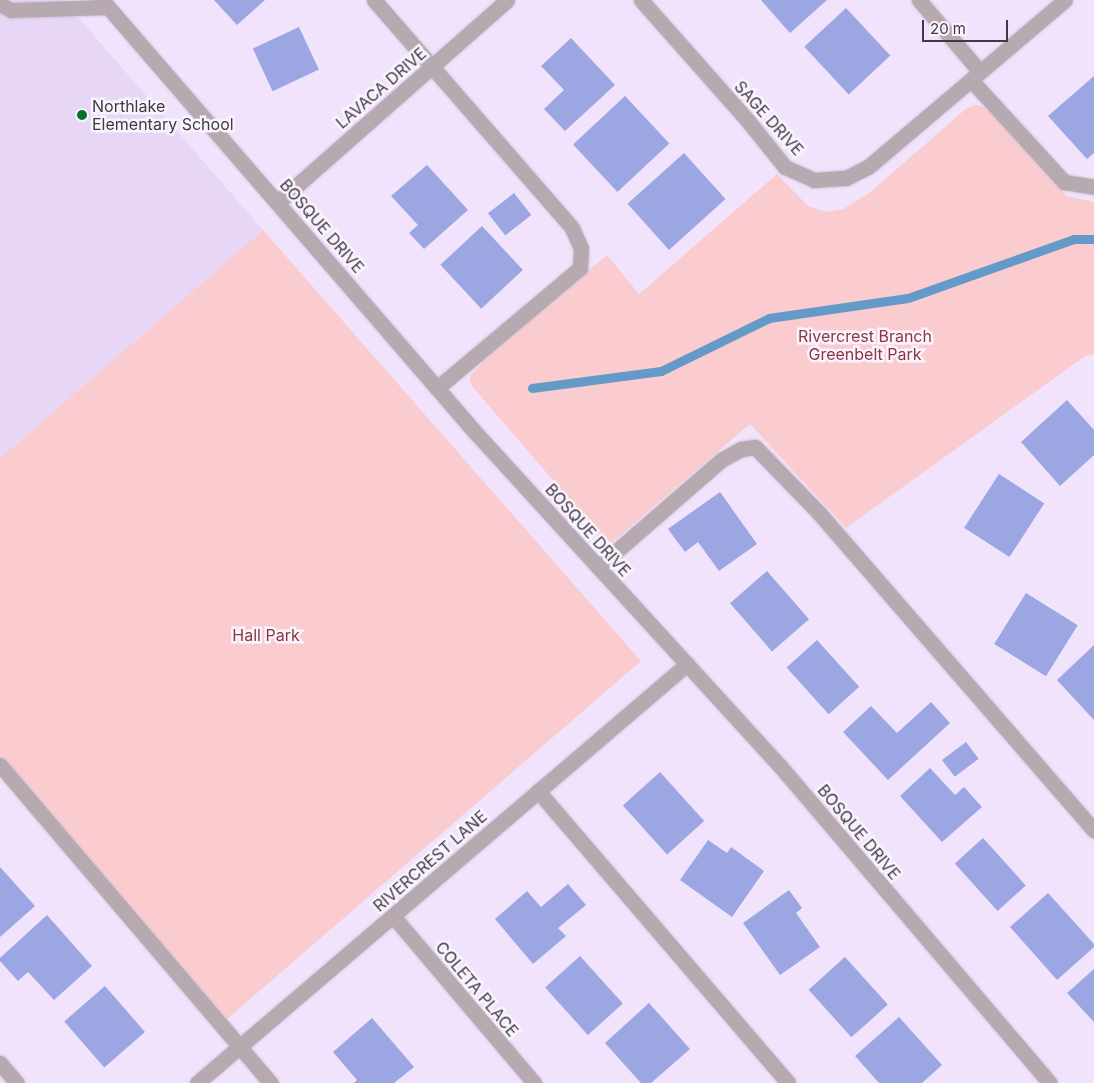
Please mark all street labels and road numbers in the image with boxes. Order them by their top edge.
street label: LAVACA DRIVE [332,44,430,132]
street label: SAGE DRIVE [731,77,807,159]
street label: BOSQUE DRIVE [276,175,368,277]
street label: BOSQUE DRIVE [541,480,635,580]
street label: BOSQUE DRIVE [814,781,904,883]
street label: RIVERCREST LANE [369,807,491,915]
street label: COLETA PLACE [432,938,522,1040]

